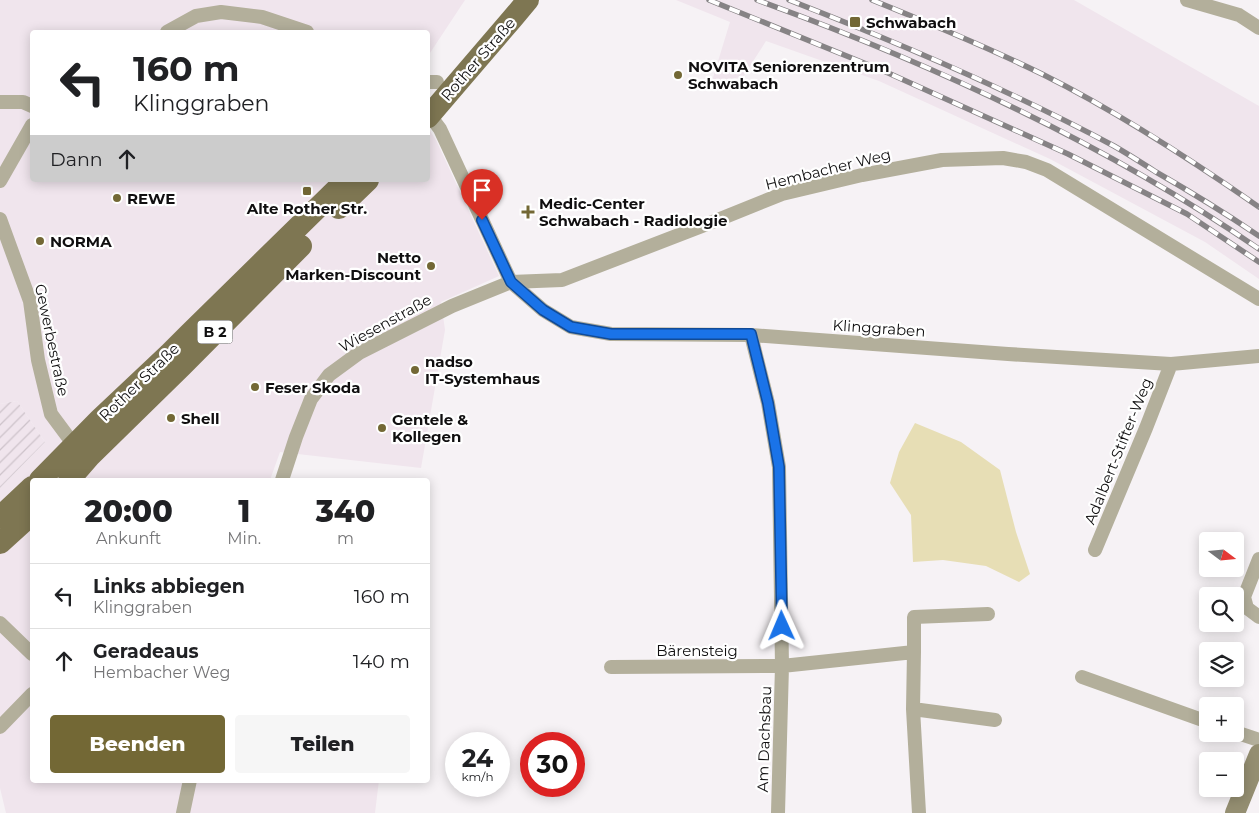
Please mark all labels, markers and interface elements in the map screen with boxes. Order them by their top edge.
street label: Rother Straße [437,13,519,105]
place label: Schwabach [866,13,956,32]
marker: Schwabach [848,15,862,29]
text: 160 m [133,47,239,90]
icon: left [50,50,115,115]
place label: NOVITA Seniorenzentrum Schwabach [688,57,890,93]
marker: NOVITA Seniorenzentrum Schwabach [672,69,684,81]
text: Klinggraben [133,90,269,117]
street label: Hembacher Weg [763,144,893,194]
icon: ahead [113,145,141,173]
text: Dann [50,148,103,171]
pin [461,169,503,220]
icon: arrive [468,176,496,204]
marker: Alte Rother Str. [301,185,313,197]
place label: REWE [127,189,175,208]
marker: REWE [111,192,123,204]
place label: Medic-Center Schwabach - Radiologie [539,194,727,230]
place label: Alte Rother Str. [246,199,367,218]
marker: Medic-Center Schwabach - Radiologie [521,205,535,219]
place label: NORMA [50,232,112,251]
marker: NORMA [34,235,46,247]
place label: Netto Marken-Discount [285,248,421,284]
marker: Netto Marken-Discount [425,260,437,272]
street label: Gewerbestraße [31,282,73,398]
street label: Wiesenstraße [335,290,435,356]
street label: Klinggraben [832,315,926,341]
road number: B 2 [198,321,232,344]
street label: Rother Straße [95,339,183,425]
place label: nadso IT-Systemhaus [425,352,540,388]
marker: nadso IT-Systemhaus [409,364,421,376]
street label: Adalbert-Stifter-Weg [1080,375,1156,527]
place label: Feser Skoda [265,378,361,397]
marker: Feser Skoda [249,381,261,393]
place label: Shell [181,409,220,428]
place label: Gentele & Kollegen [392,410,468,446]
marker: Shell [165,412,177,424]
marker: Gentele & Kollegen [376,422,388,434]
text: 20:00 [85,493,173,530]
text: 1 [238,493,250,530]
text: 340 [316,493,375,530]
text: Ankunft [96,529,161,548]
text: Min. [227,529,261,548]
text: m [337,529,354,548]
north arrow [1199,532,1244,578]
map controls [1199,532,1244,797]
text: Links abbiegen [93,575,245,598]
icon: left [50,582,78,610]
text: 160 m [354,585,410,608]
button: search [1199,587,1244,632]
text: Klinggraben [93,598,192,617]
position arrow [755,599,807,651]
text: Geradeaus [93,640,199,663]
street label: Bärensteig [656,641,738,660]
button: layers [1199,642,1244,687]
icon: ahead [50,647,78,675]
text: 140 m [353,650,410,673]
text: Hembacher Weg [93,663,230,682]
street label: Am Dachsbau [753,685,775,793]
button: + [1199,697,1244,742]
button: Beenden [50,715,225,773]
button: Teilen [235,715,410,773]
speed limit sign: 30 [520,732,585,797]
text: 24 [462,743,493,773]
button: − [1199,752,1244,797]
text: km/h [461,769,494,784]

